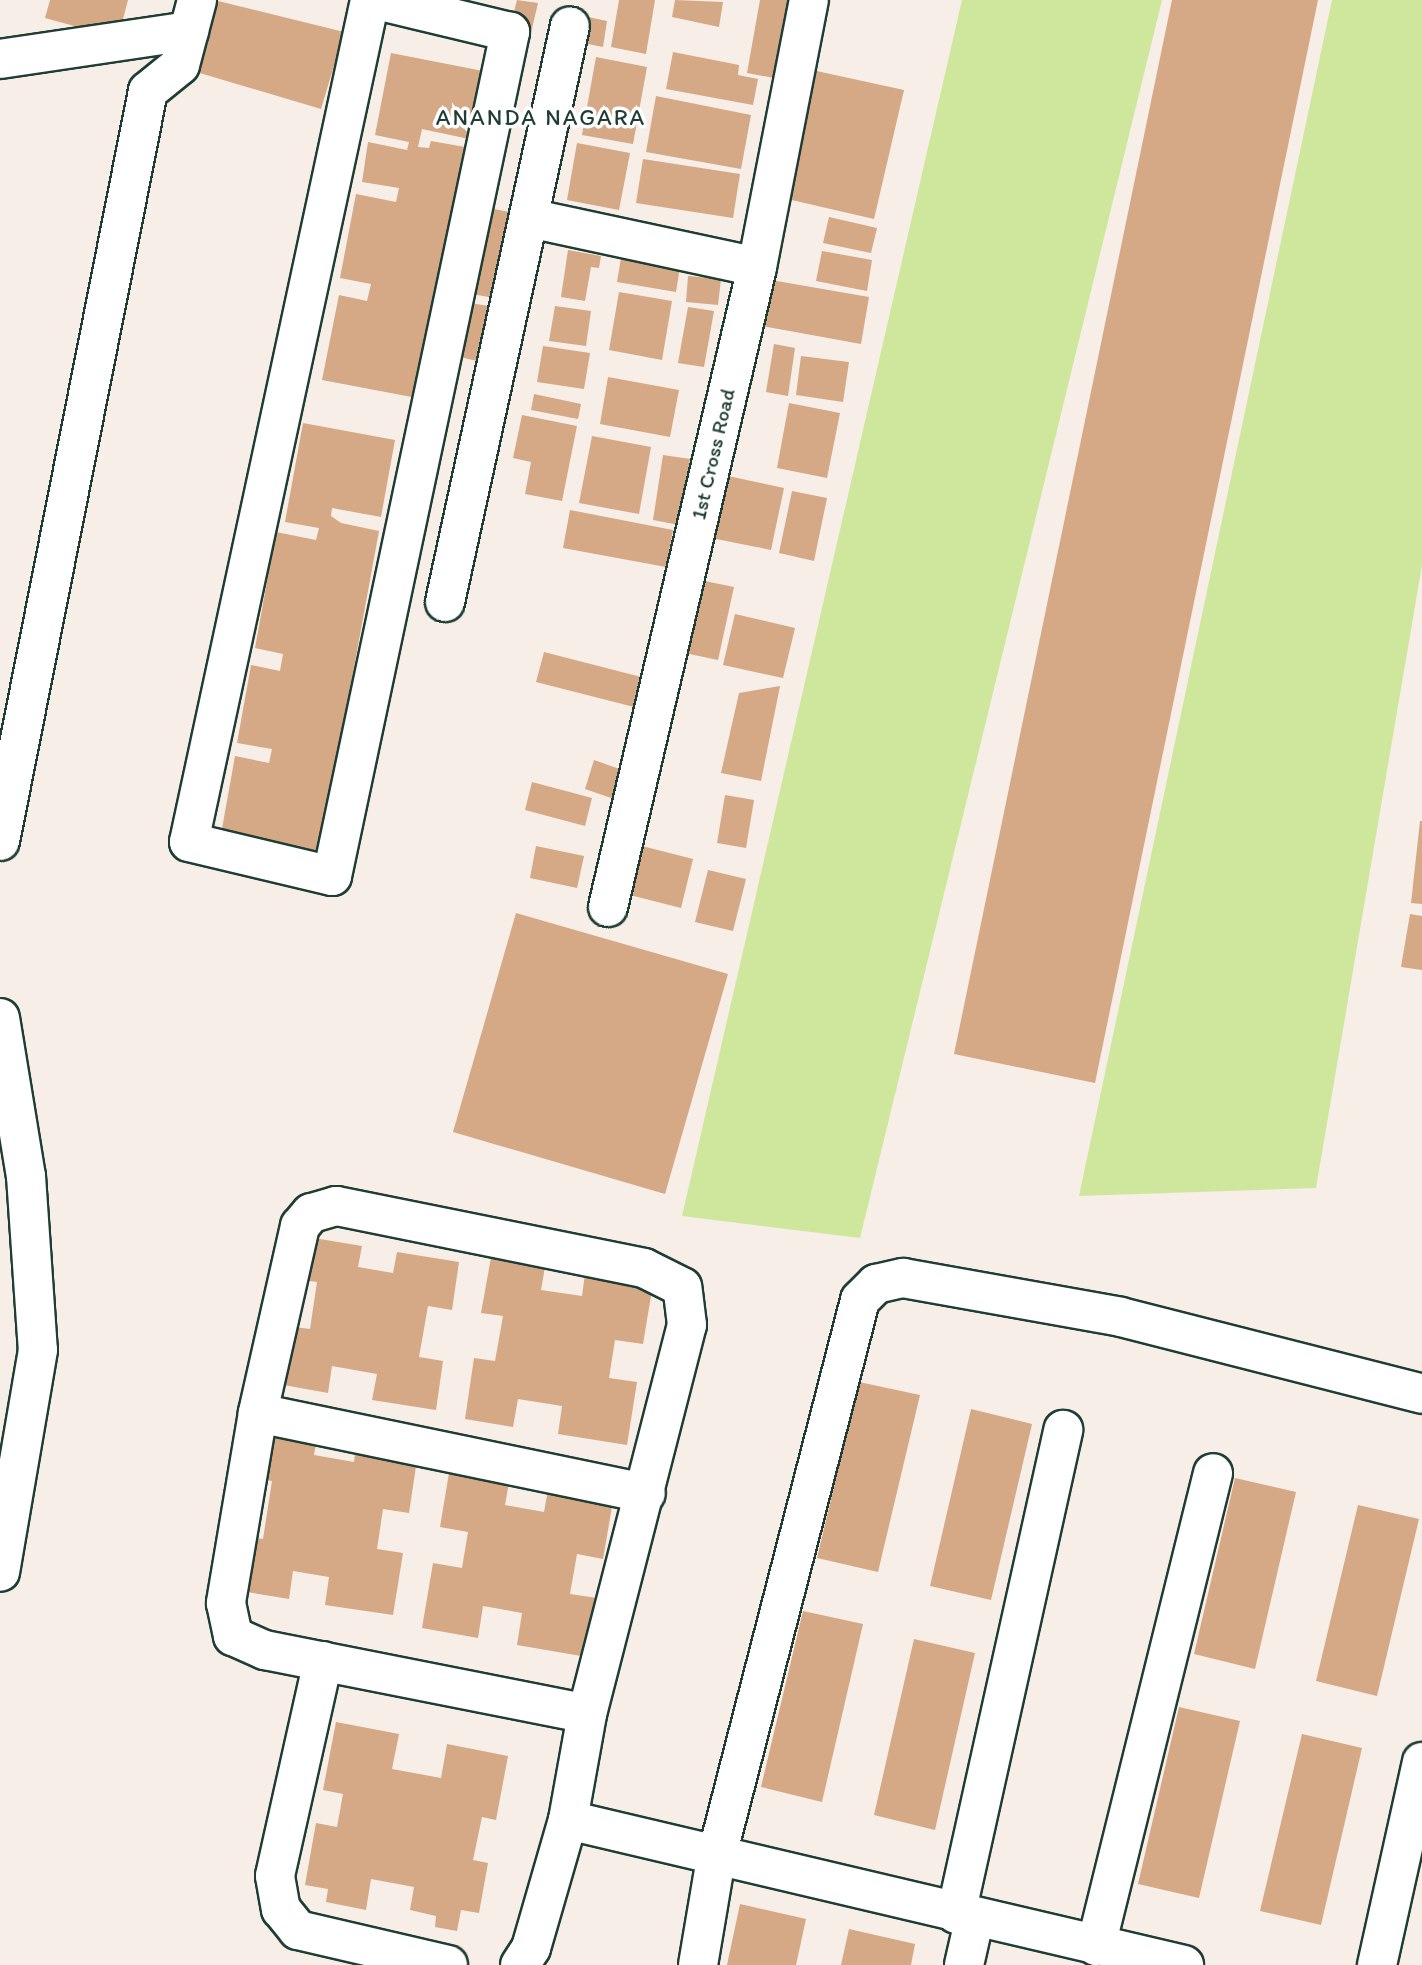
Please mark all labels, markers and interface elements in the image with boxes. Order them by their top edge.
district label: ANANDA NAGARA [437,103,645,131]
street label: 1st Cross Road [686,386,740,522]

